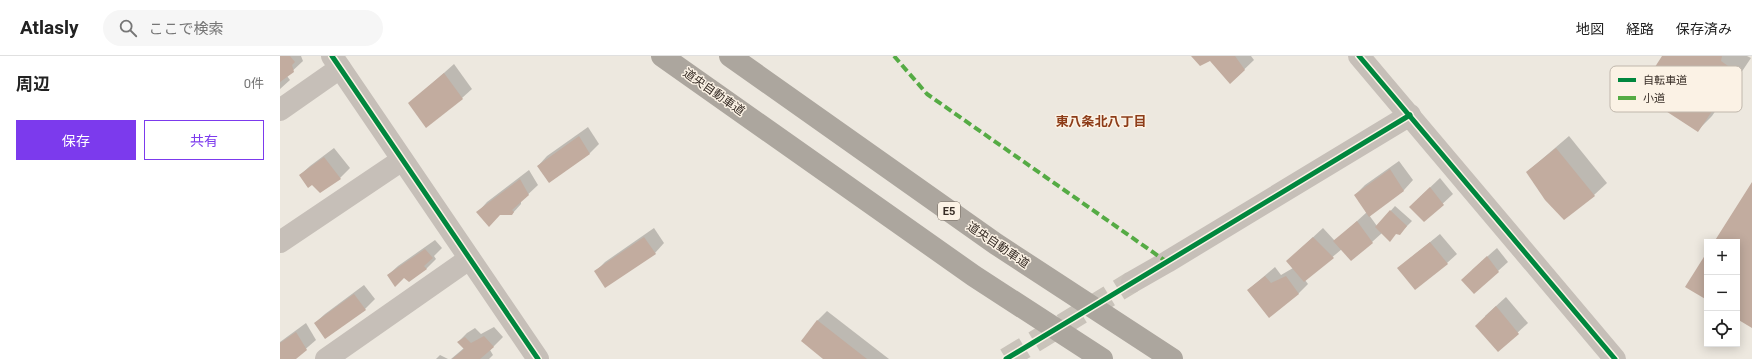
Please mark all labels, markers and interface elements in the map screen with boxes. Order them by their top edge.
search box [103,10,383,46]
text: Atlasly [20,16,79,39]
icon: search [117,17,139,39]
text: ここで検索 [149,20,224,38]
text: 地図 [1576,21,1604,37]
text: 経路 [1626,21,1654,37]
text: 保存済み [1676,21,1732,37]
street label: 道央自動車道 [680,66,748,118]
legend [1610,66,1742,112]
text: 周辺 [16,74,50,94]
text: 自転車道 [1643,74,1687,87]
text: 0件 [244,76,264,91]
text: 小道 [1643,92,1665,105]
district label: 東八条北八丁目 [1055,114,1147,129]
button: 保存 [16,120,136,160]
button: 共有 [144,120,264,160]
road number: E5 [938,202,960,220]
street label: 道央自動車道 [964,219,1032,271]
map controls [1704,239,1740,347]
button: + [1704,239,1740,275]
button: − [1704,275,1740,311]
button: locate [1704,311,1740,347]

